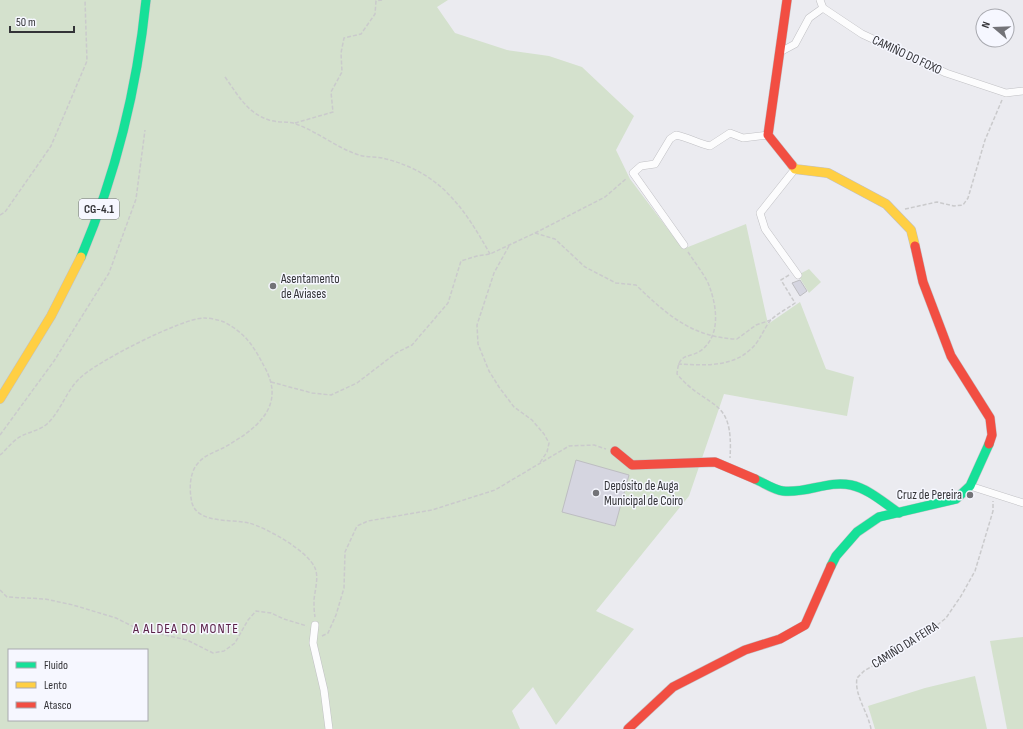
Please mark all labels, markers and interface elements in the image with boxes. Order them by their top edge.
scale bar [10,8,74,34]
north arrow [975,8,1015,48]
text: 50 m [16,15,36,30]
text: N [979,20,993,30]
street label: CAMIÑO DO FOXO [870,32,944,78]
road number: CG-4.1 [79,199,119,219]
place label: Asentamento de Aviases [280,271,340,302]
marker: Asentamento de Aviases [268,281,278,291]
place label: Depósito de Auga Municipal de Coiro [604,478,683,509]
place label: Cruz de Pereira [897,487,962,503]
marker: Depósito de Auga Municipal de Coiro [591,488,601,498]
marker: Cruz de Pereira [965,490,975,500]
street label: CAMIÑO DA FEIRA [869,618,942,672]
district label: A ALDEA DO MONTE [132,620,239,637]
legend [8,649,148,721]
text: Fluido [44,658,68,673]
text: Lento [44,678,67,693]
text: Atasco [43,698,71,713]

